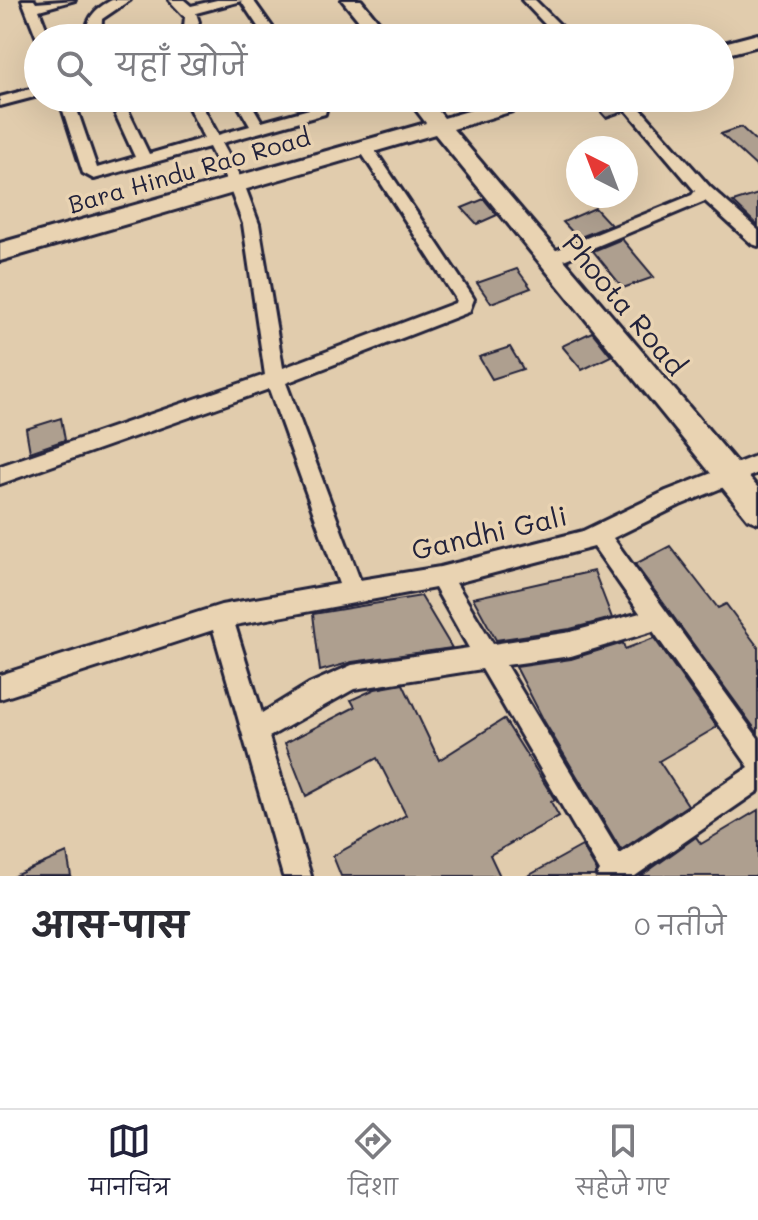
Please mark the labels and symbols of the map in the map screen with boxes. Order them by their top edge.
street label: Bara Hindu Rao Road [64,121,314,219]
north arrow [566,136,638,208]
street label: Phoota Road [555,226,695,382]
street label: Gandhi Gali [408,497,570,567]

